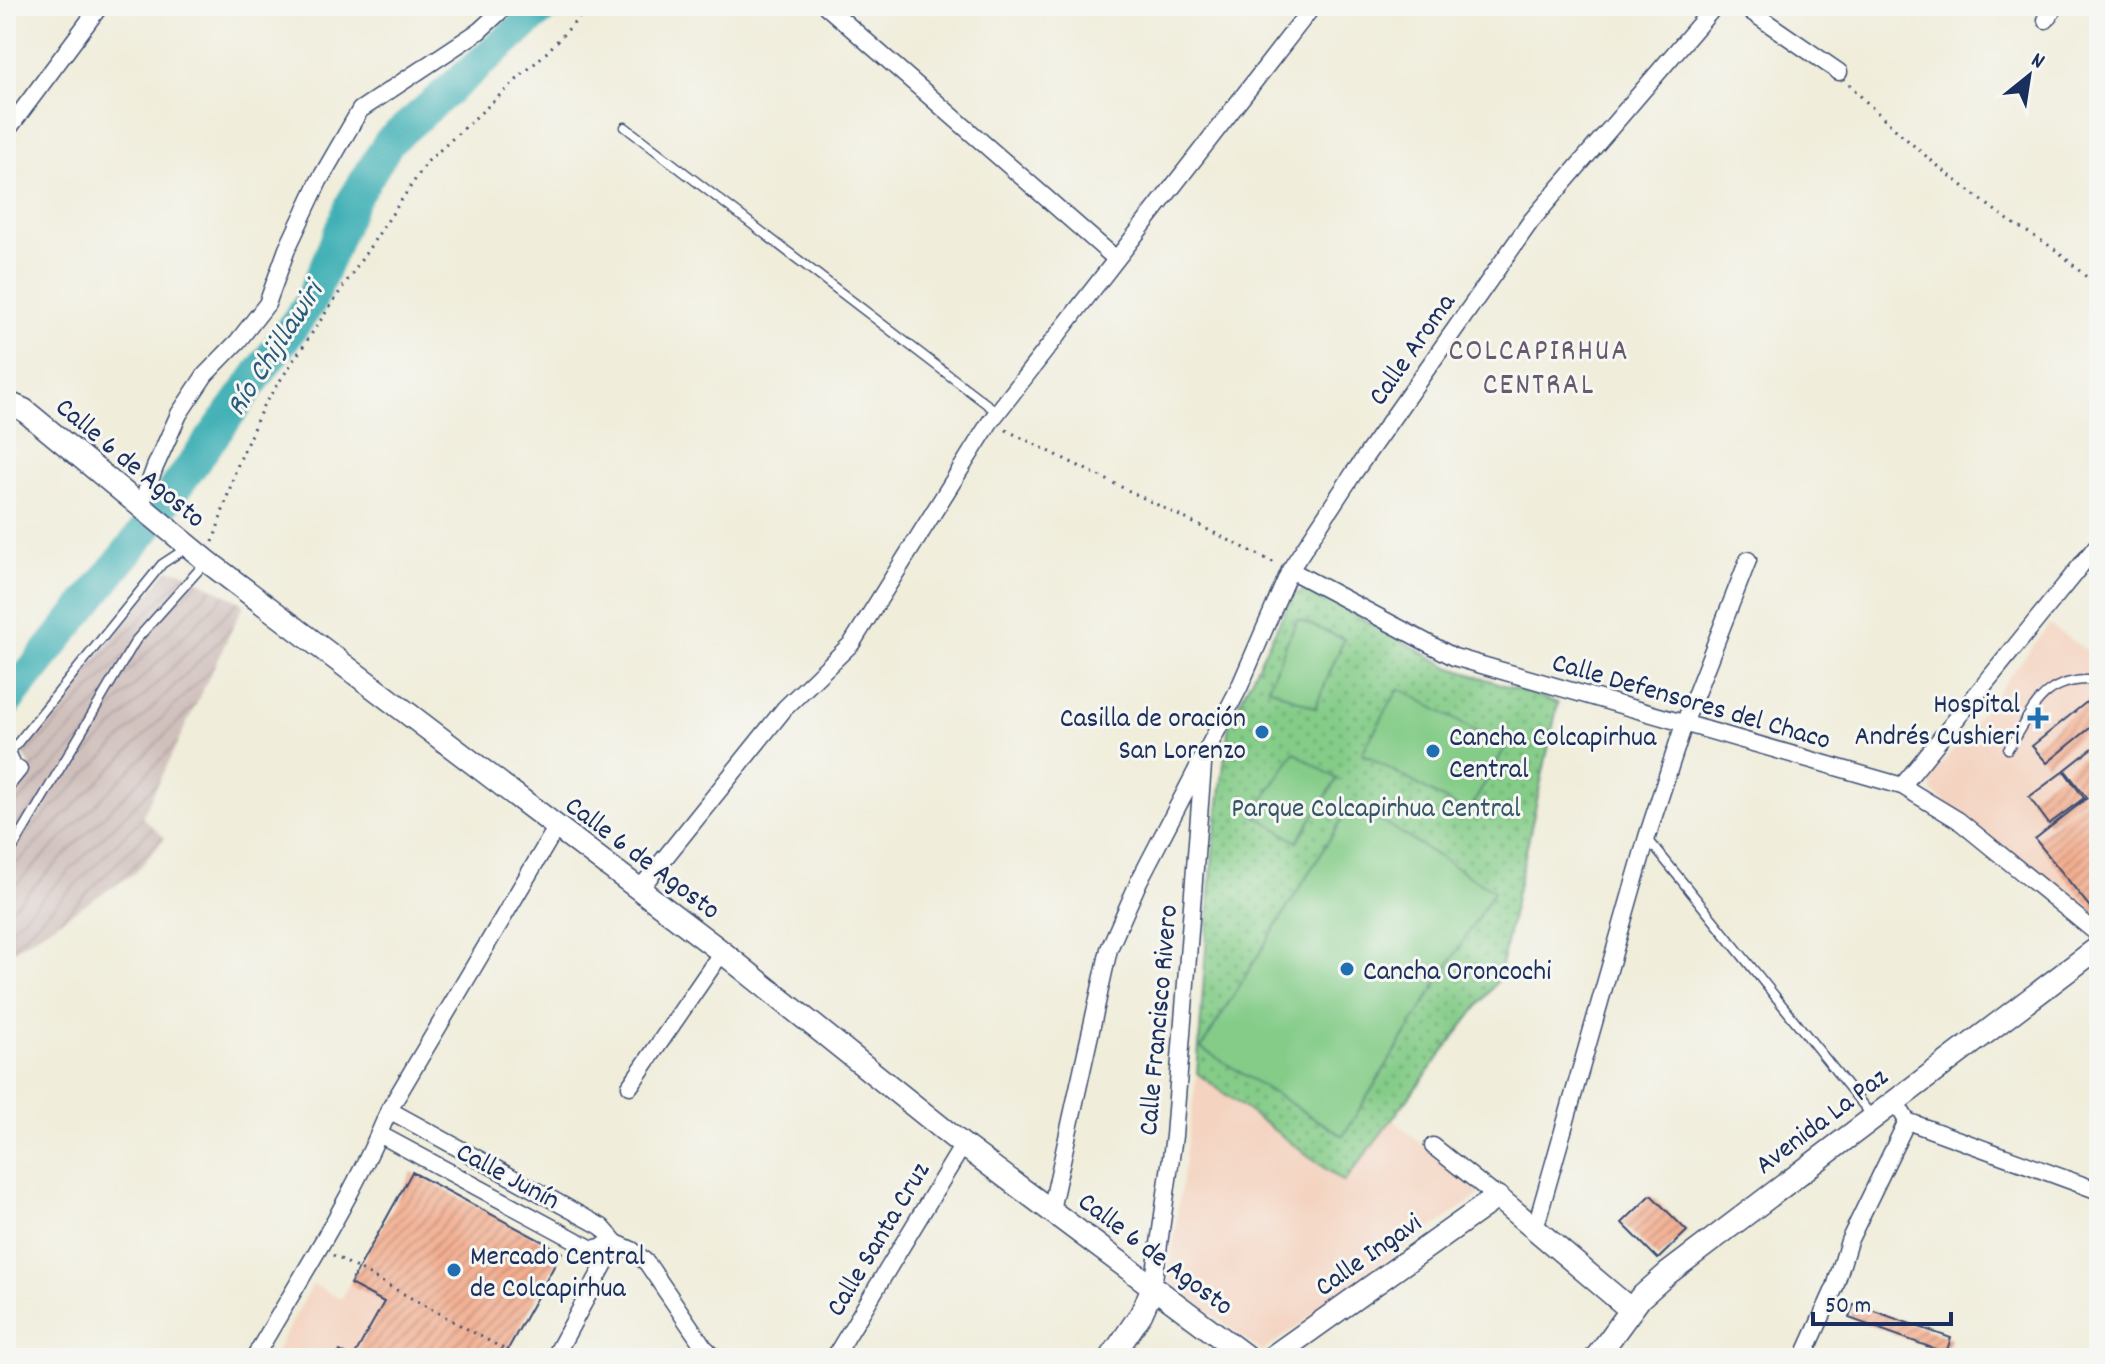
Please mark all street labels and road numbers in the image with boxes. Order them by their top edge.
street label: Calle Aroma [1361,286,1468,415]
street label: Calle 6 de Agosto [45,390,213,540]
street label: Calle Defensores del Chaco [1547,645,1835,763]
street label: Calle 6 de Agosto [555,788,727,932]
street label: Calle Francisco Rivero [1131,903,1191,1138]
street label: Avenida La Paz [1748,1059,1898,1186]
street label: Calle Junín [448,1134,566,1222]
street label: Calle Santa Cruz [818,1155,942,1326]
street label: Calle 6 de Agosto [1068,1184,1240,1328]
street label: Calle Ingavi [1308,1205,1432,1309]

